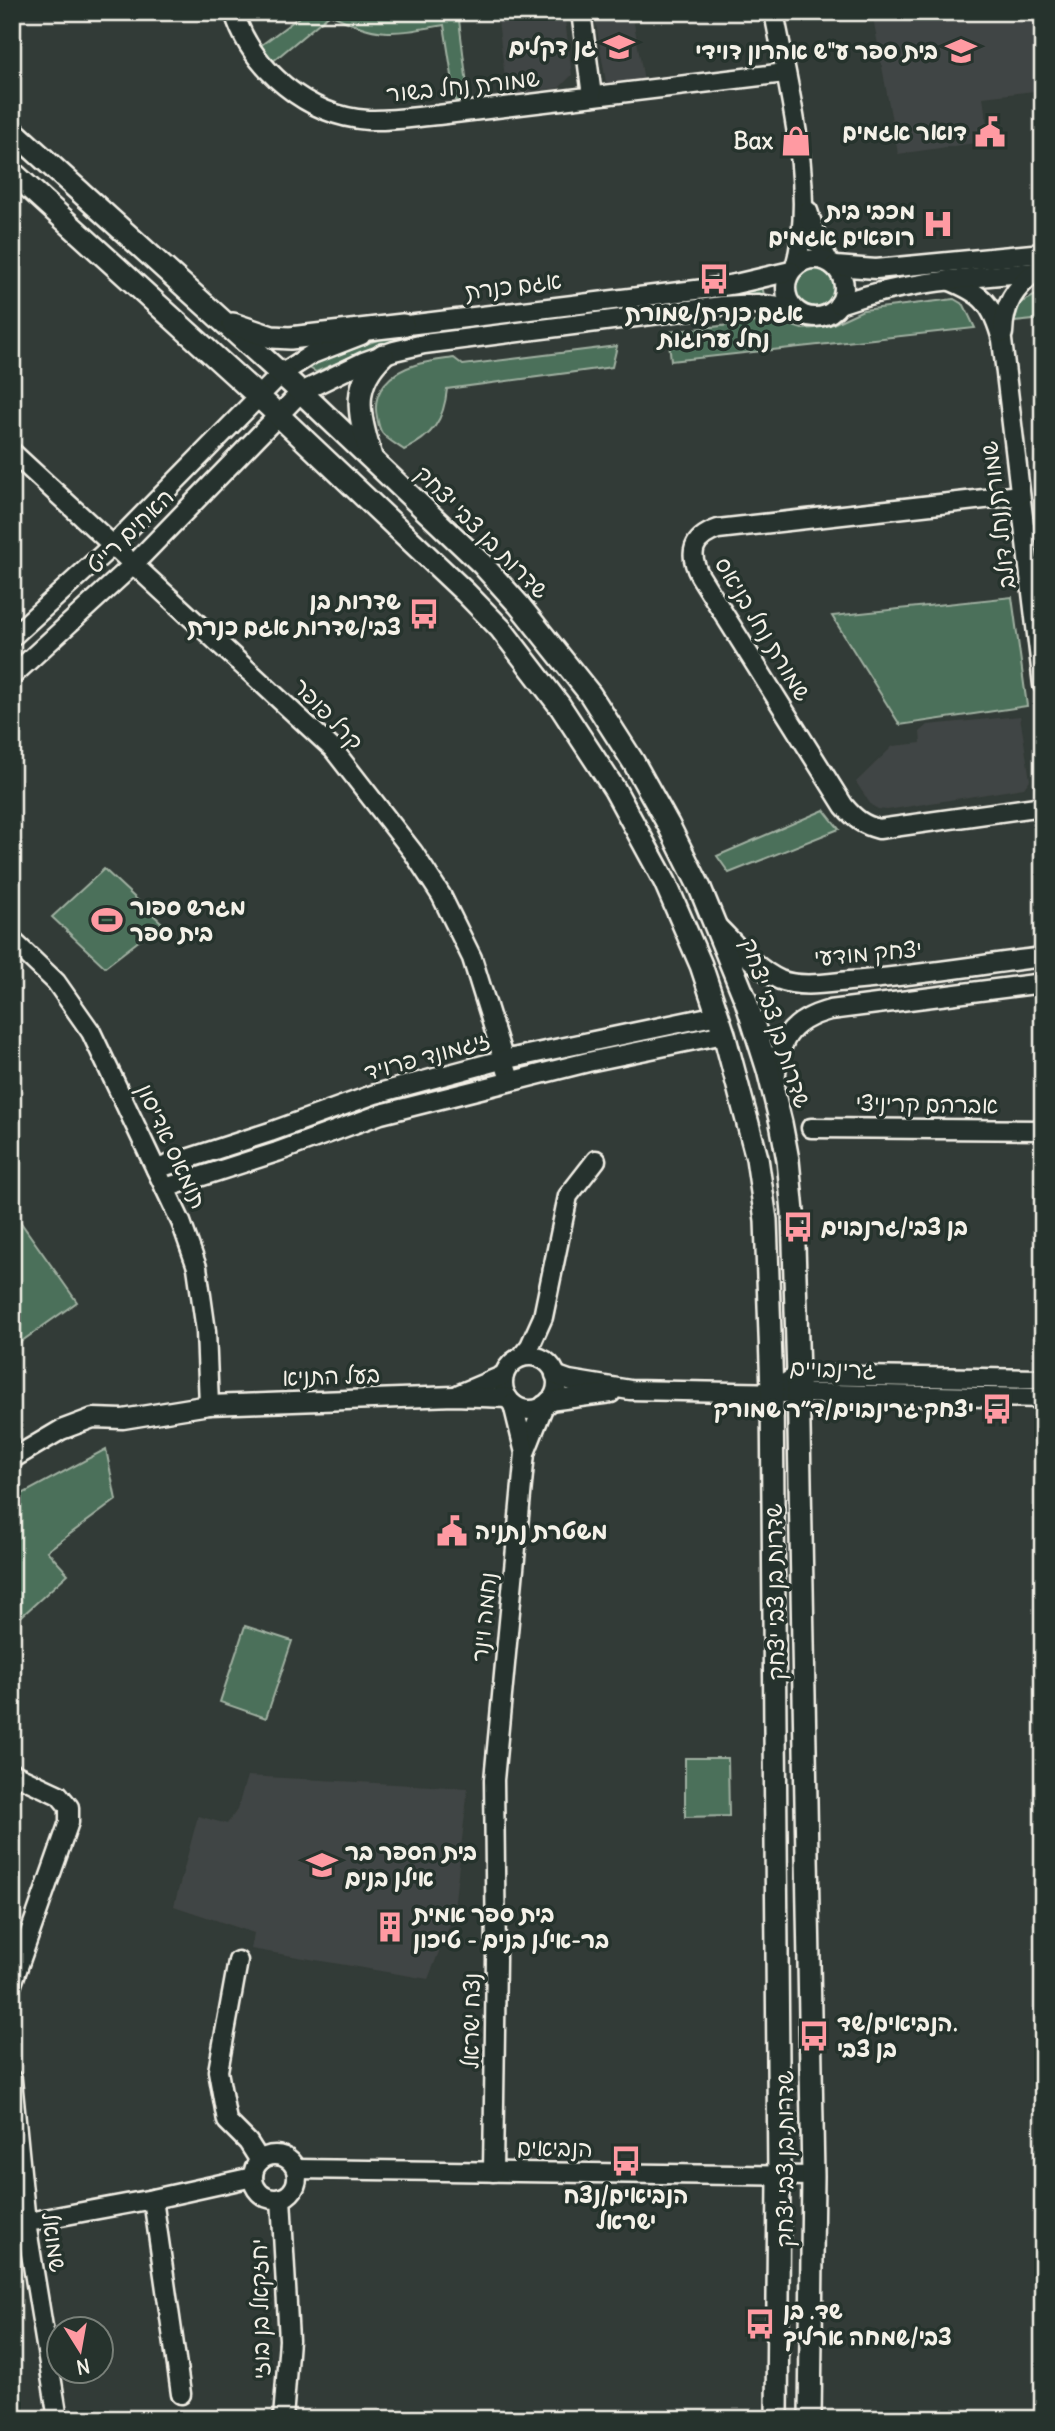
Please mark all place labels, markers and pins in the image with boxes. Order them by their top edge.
school or university icon: גן דקלים [602,30,636,64]
place label: גן דקלים [509,32,596,62]
school or university icon: בית ספר ע"ש אהרון דוידי [944,34,978,68]
place label: בית ספר ע"ש אהרון דוידי [695,36,938,66]
public building icon: דואר אגמים [973,115,1007,149]
place label: דואר אגמים [842,117,967,146]
shop icon: Bax [779,124,813,158]
place label: Bax [733,126,774,155]
place label: מכבי בית רופאים אגמים [768,196,915,251]
hospital icon: מכבי בית רופאים אגמים [921,207,955,241]
bus stop icon: אגם כנרת/שמורת נחל ערוגות [697,262,731,296]
place label: אגם כנרת/שמורת נחל ערוגות [625,298,803,353]
place label: שדרות בן צבי/שדרות אגם כנרת [187,586,401,641]
bus stop icon: שדרות בן צבי/שדרות אגם כנרת [407,597,441,631]
place label: מגרש ספור בית ספר [130,892,246,947]
sports icon: מגרש ספור בית ספר [90,903,124,937]
bus stop icon: בן צבי/גרנבוים [781,1210,815,1244]
place label: בן צבי/גרנבוים [821,1212,968,1241]
bus stop icon: יצחק גרינבוים/ד״ר שמורק [980,1392,1014,1426]
place label: יצחק גרינבוים/ד״ר שמורק [713,1394,974,1423]
public building icon: משטרת נתניה [435,1514,469,1548]
place label: משטרת נתניה [475,1516,608,1545]
place label: בית הספר בר אילן בנים [345,1837,477,1892]
school or university icon: בית הספר בר אילן בנים [305,1848,339,1882]
place label: בית ספר אמית בר-אילן בנים - טיכון [411,1899,609,1954]
building icon: בית ספר אמית בר-אילן בנים - טיכון [373,1910,407,1944]
place label: הנביאים/שד. בן צבי [837,2008,958,2063]
bus stop icon: הנביאים/שד. בן צבי [797,2019,831,2053]
bus stop icon: הנביאים/נצח ישראל [609,2144,643,2178]
place label: הנביאים/נצח ישראל [564,2180,688,2235]
place label: שד. בן צבי/שמחה ארליך [783,2296,952,2352]
bus stop icon: שד. בן צבי/שמחה ארליך [743,2307,777,2341]

